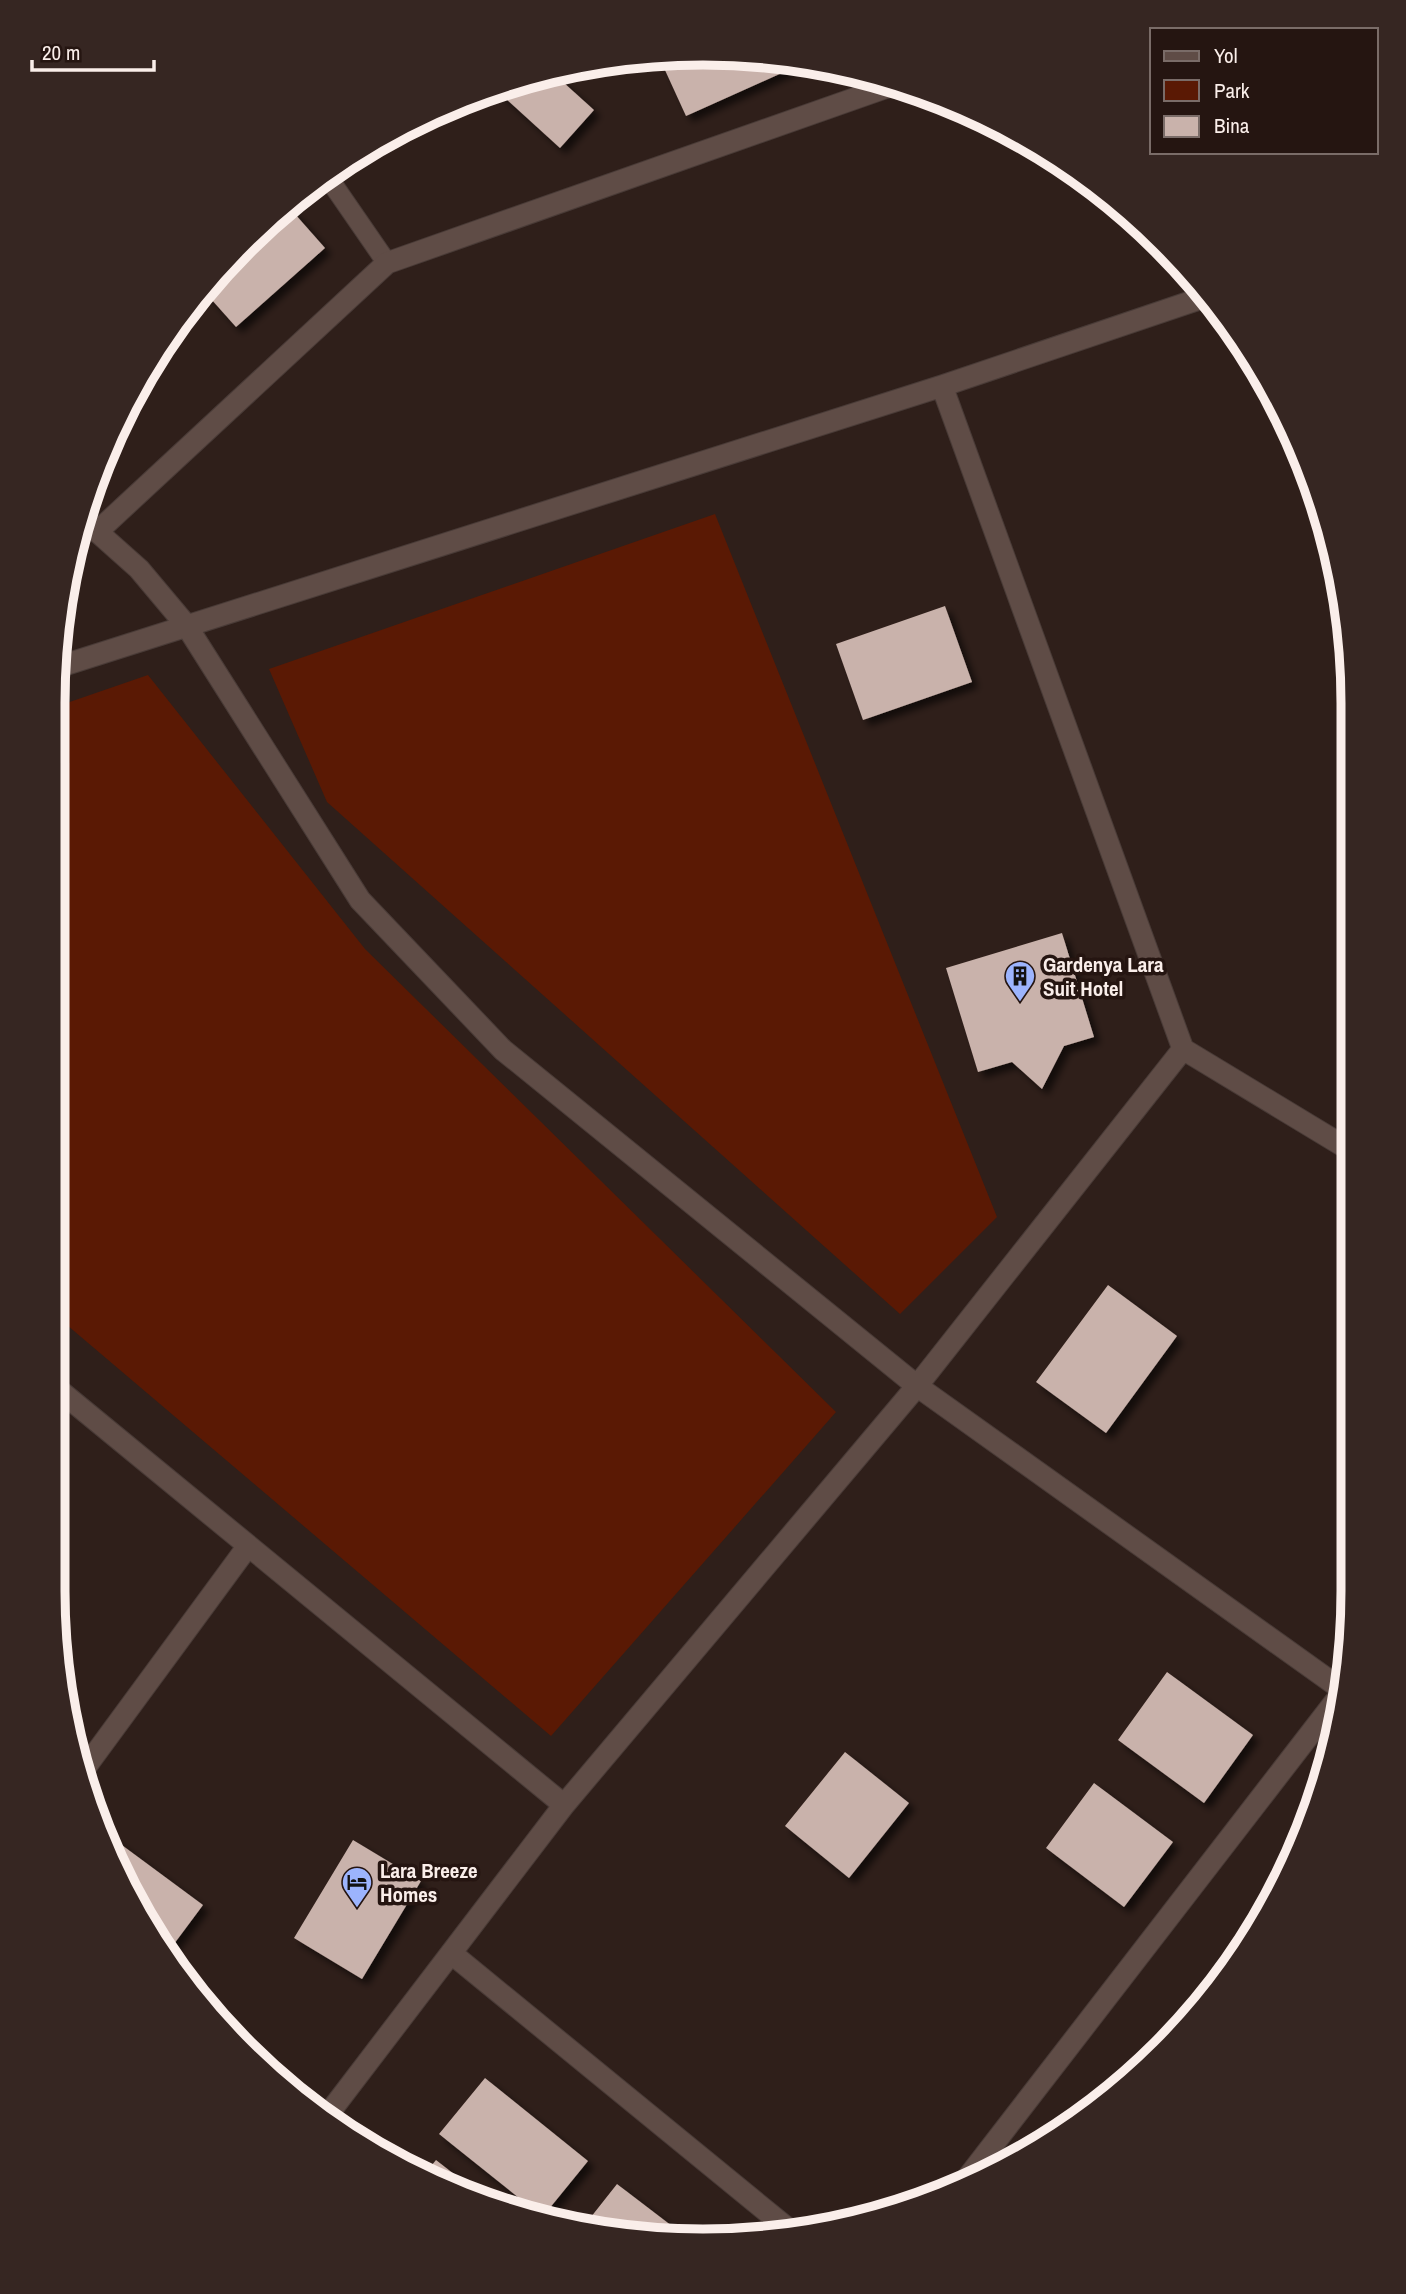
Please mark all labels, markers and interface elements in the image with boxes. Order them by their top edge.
scale bar [32,28,154,72]
legend [1150,28,1378,154]
text: 20 m [42,38,80,67]
text: Yol [1214,41,1238,70]
text: Park [1214,76,1250,105]
text: Bina [1214,111,1250,140]
place label: Gardenya Lara Suit Hotel [1043,950,1164,1003]
building icon: Gardenya Lara Suit Hotel [1003,959,1037,1003]
place label: Lara Breeze Homes [380,1856,478,1909]
hotel icon: Lara Breeze Homes [340,1865,374,1909]

